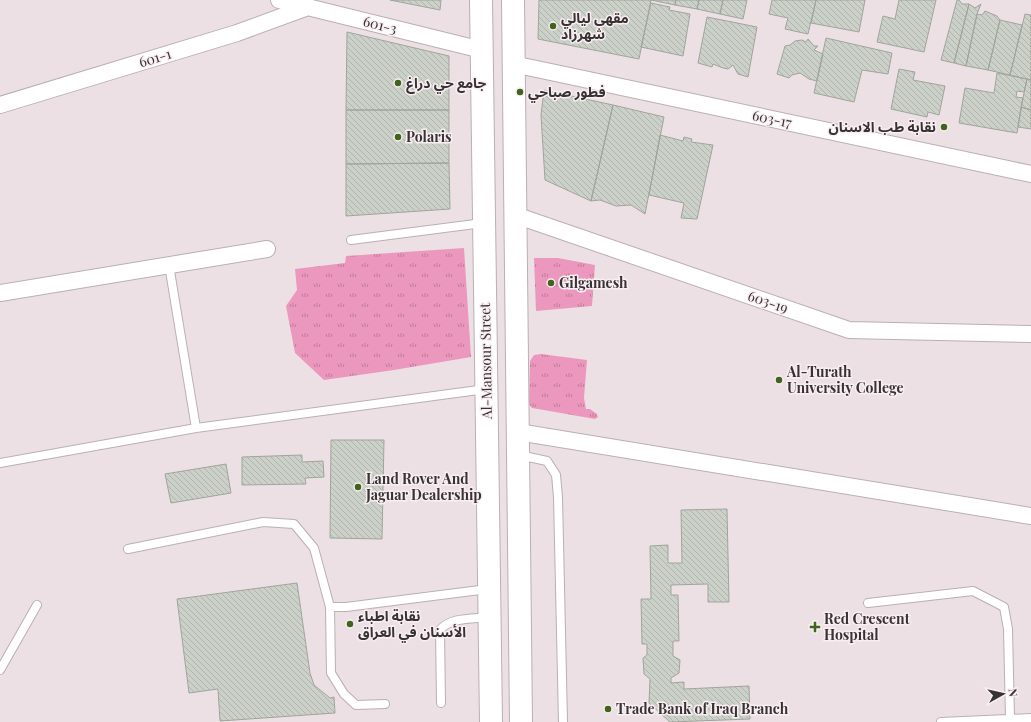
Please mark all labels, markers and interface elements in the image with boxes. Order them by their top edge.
place label: مقهى ليالي شهرزاد [561,8,629,43]
street label: 601-3 [361,11,399,38]
marker: مقهى ليالي شهرزاد [548,21,558,31]
street label: 601-1 [136,44,173,71]
place label: جامع حي دراغ [406,73,487,94]
marker: جامع حي دراغ [393,78,403,88]
place label: فطور صباحي [528,82,606,103]
marker: فطور صباحي [515,87,525,97]
street label: 603-17 [751,105,794,132]
place label: نقابة طب الاسنان [828,117,936,136]
marker: نقابة طب الاسنان [939,122,949,132]
place label: Polaris [406,127,452,146]
marker: Polaris [393,132,403,142]
place label: Gilgamesh [559,273,628,292]
marker: Gilgamesh [546,278,556,288]
street label: 603-19 [746,286,791,317]
street label: Al-Mansour Street [475,302,496,420]
place label: Al-Turath University College [786,362,904,397]
marker: Al-Turath University College [774,375,784,385]
place label: Land Rover And Jaguar Dealership [365,469,482,504]
marker: Land Rover And Jaguar Dealership [353,482,363,492]
place label: نقابة اطباء الأسنان في العراق [358,606,466,643]
place label: Red Crescent Hospital [824,609,910,644]
marker: نقابة اطباء الأسنان في العراق [345,619,355,629]
marker: Red Crescent Hospital [809,621,821,633]
north arrow [983,674,1023,714]
text: N [1005,688,1021,698]
place label: Trade Bank of Iraq Branch [616,699,789,718]
marker: Trade Bank of Iraq Branch [603,704,613,714]

